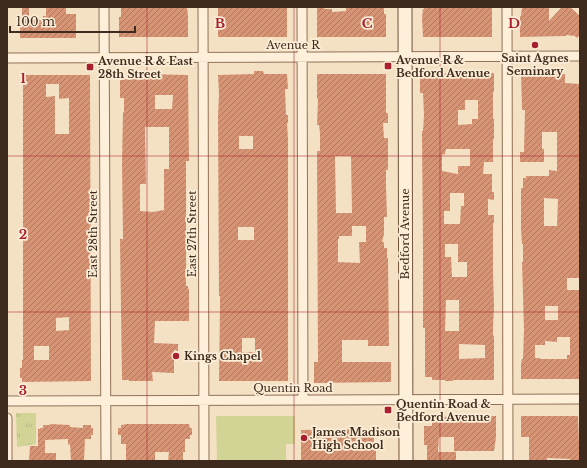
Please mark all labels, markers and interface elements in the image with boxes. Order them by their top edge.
scale bar [10,8,135,34]
text: 100 m [16,14,55,29]
text: B [215,15,225,32]
text: C [362,15,373,32]
text: D [508,15,520,32]
street label: Avenue R [265,38,320,52]
marker: Saint Agnes Seminary [530,40,540,50]
place label: Saint Agnes Seminary [501,51,569,78]
place label: Avenue R & Bedford Avenue [395,53,490,80]
place label: Avenue R & East 28th Street [97,54,194,81]
marker: Avenue R & Bedford Avenue [383,61,393,71]
marker: Avenue R & East 28th Street [85,62,95,72]
text: 1 [20,70,26,87]
street label: East 28th Street [86,189,100,278]
street label: Bedford Avenue [398,189,412,279]
street label: East 27th Street [185,190,199,277]
text: 2 [19,226,27,243]
place label: Kings Chapel [184,349,261,363]
marker: Kings Chapel [171,351,181,361]
street label: Quentin Road [253,381,333,395]
text: 3 [19,382,27,399]
place label: Quentin Road & Bedford Avenue [396,397,491,424]
marker: Quentin Road & Bedford Avenue [383,405,393,415]
place label: James Madison High School [310,425,400,452]
marker: James Madison High School [299,433,309,443]

